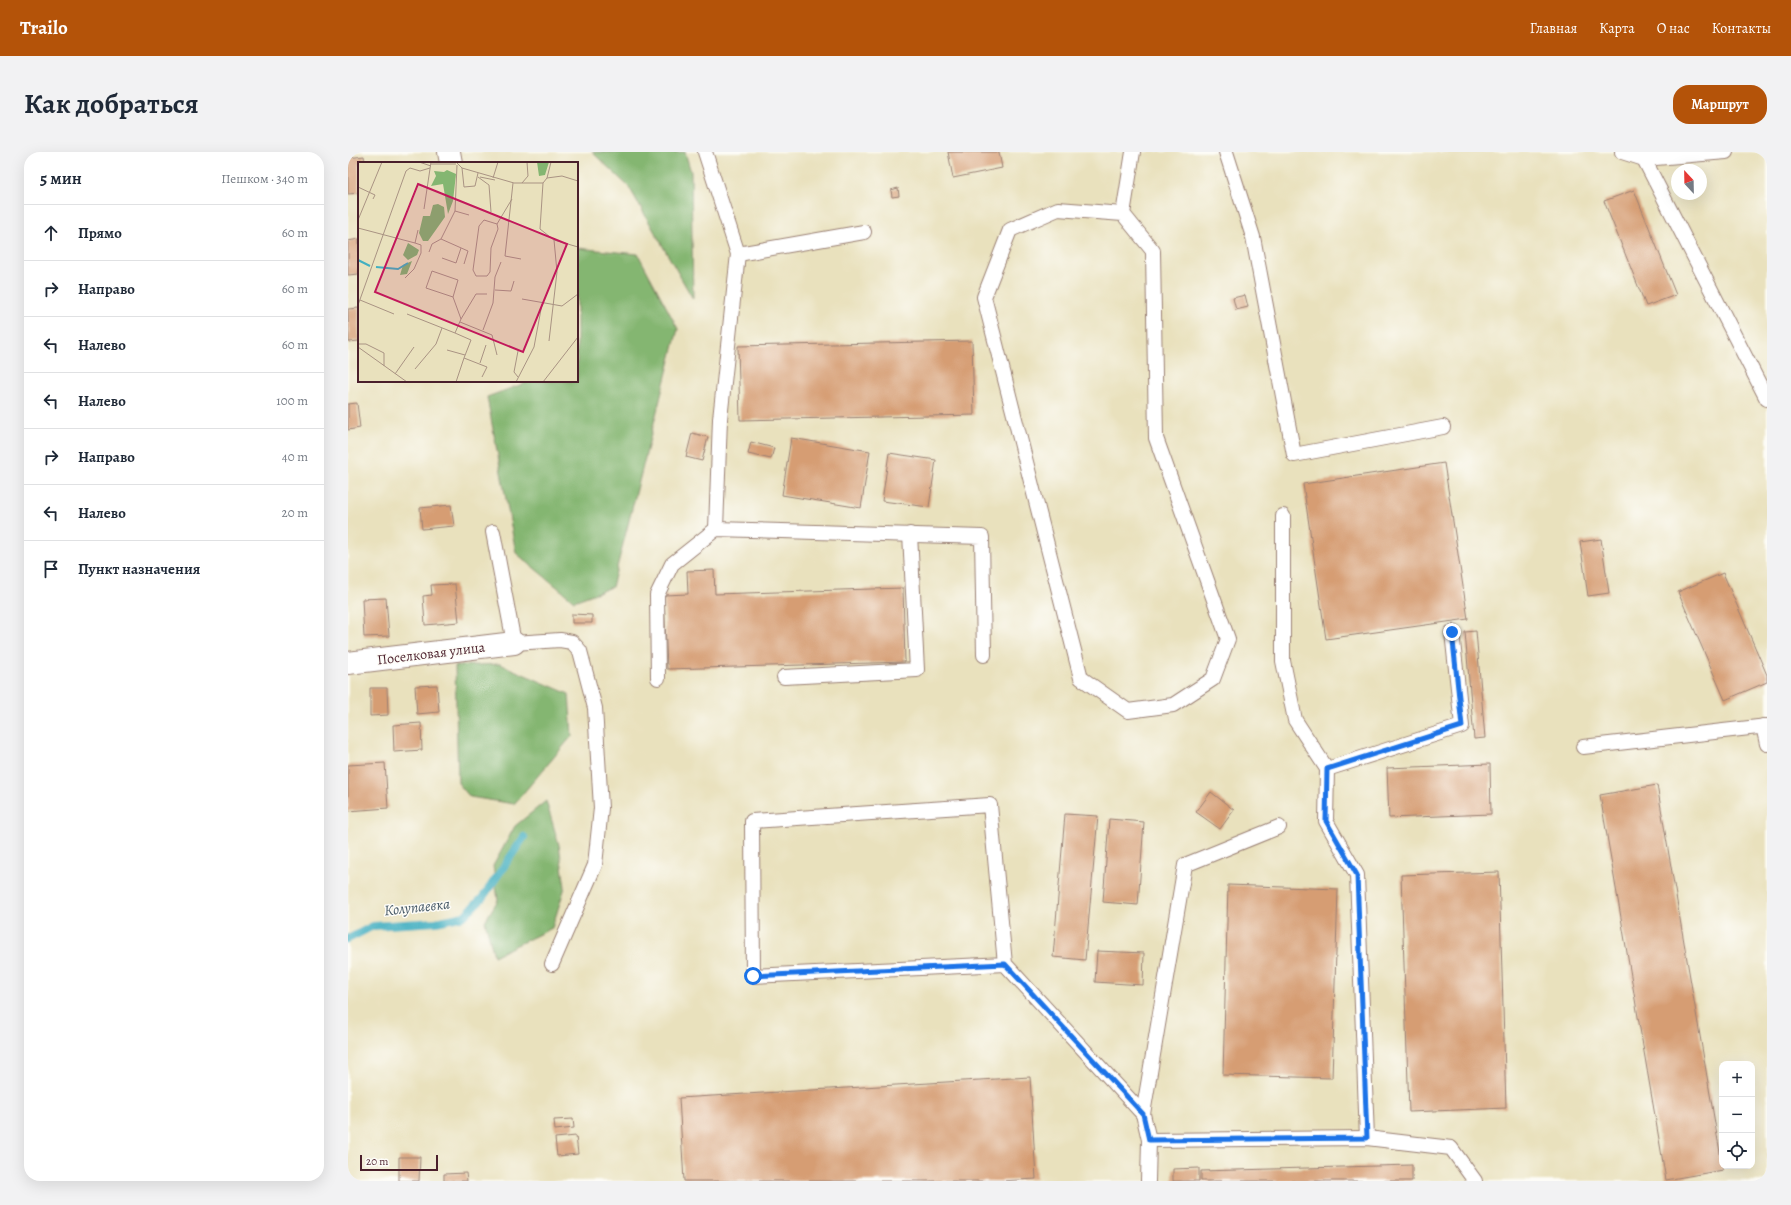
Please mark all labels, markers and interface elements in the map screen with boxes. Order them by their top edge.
text: Trailo [20,15,68,41]
text: Главная [1530,19,1577,38]
text: Карта [1599,19,1635,38]
text: О нас [1657,19,1690,38]
text: Контакты [1712,19,1771,38]
text: Как добраться [24,85,199,123]
button: Маршрут [1673,85,1767,124]
inset map [358,162,578,382]
north arrow [1671,164,1707,200]
text: 5 мин [40,167,82,190]
text: Пешком · 340 m [221,170,308,187]
icon: ahead [40,222,62,244]
text: Прямо [78,223,122,243]
text: 60 m [282,224,308,241]
icon: right [40,278,62,300]
text: Направо [78,279,135,299]
text: 60 m [282,280,308,297]
icon: left [40,334,62,356]
text: Налево [78,335,126,355]
text: 60 m [282,336,308,353]
icon: left [40,390,62,412]
text: Налево [78,391,126,411]
text: 100 m [276,392,308,409]
icon: right [40,446,62,468]
text: Направо [78,447,135,467]
text: 40 m [282,448,308,465]
icon: left [40,502,62,524]
text: Налево [78,503,126,523]
text: 20 m [282,504,308,521]
icon: arrive [40,558,62,580]
text: Пункт назначения [78,559,200,579]
route end [1443,623,1461,641]
street label: Поселковая улица [376,637,487,670]
water label: Колупаевка [383,894,451,920]
route start [744,967,762,985]
map controls [1719,1061,1755,1169]
button: + [1719,1061,1755,1097]
button: − [1719,1097,1755,1133]
button: locate [1719,1133,1755,1169]
scale bar [360,1153,438,1172]
text: 20 m [366,1154,388,1169]

